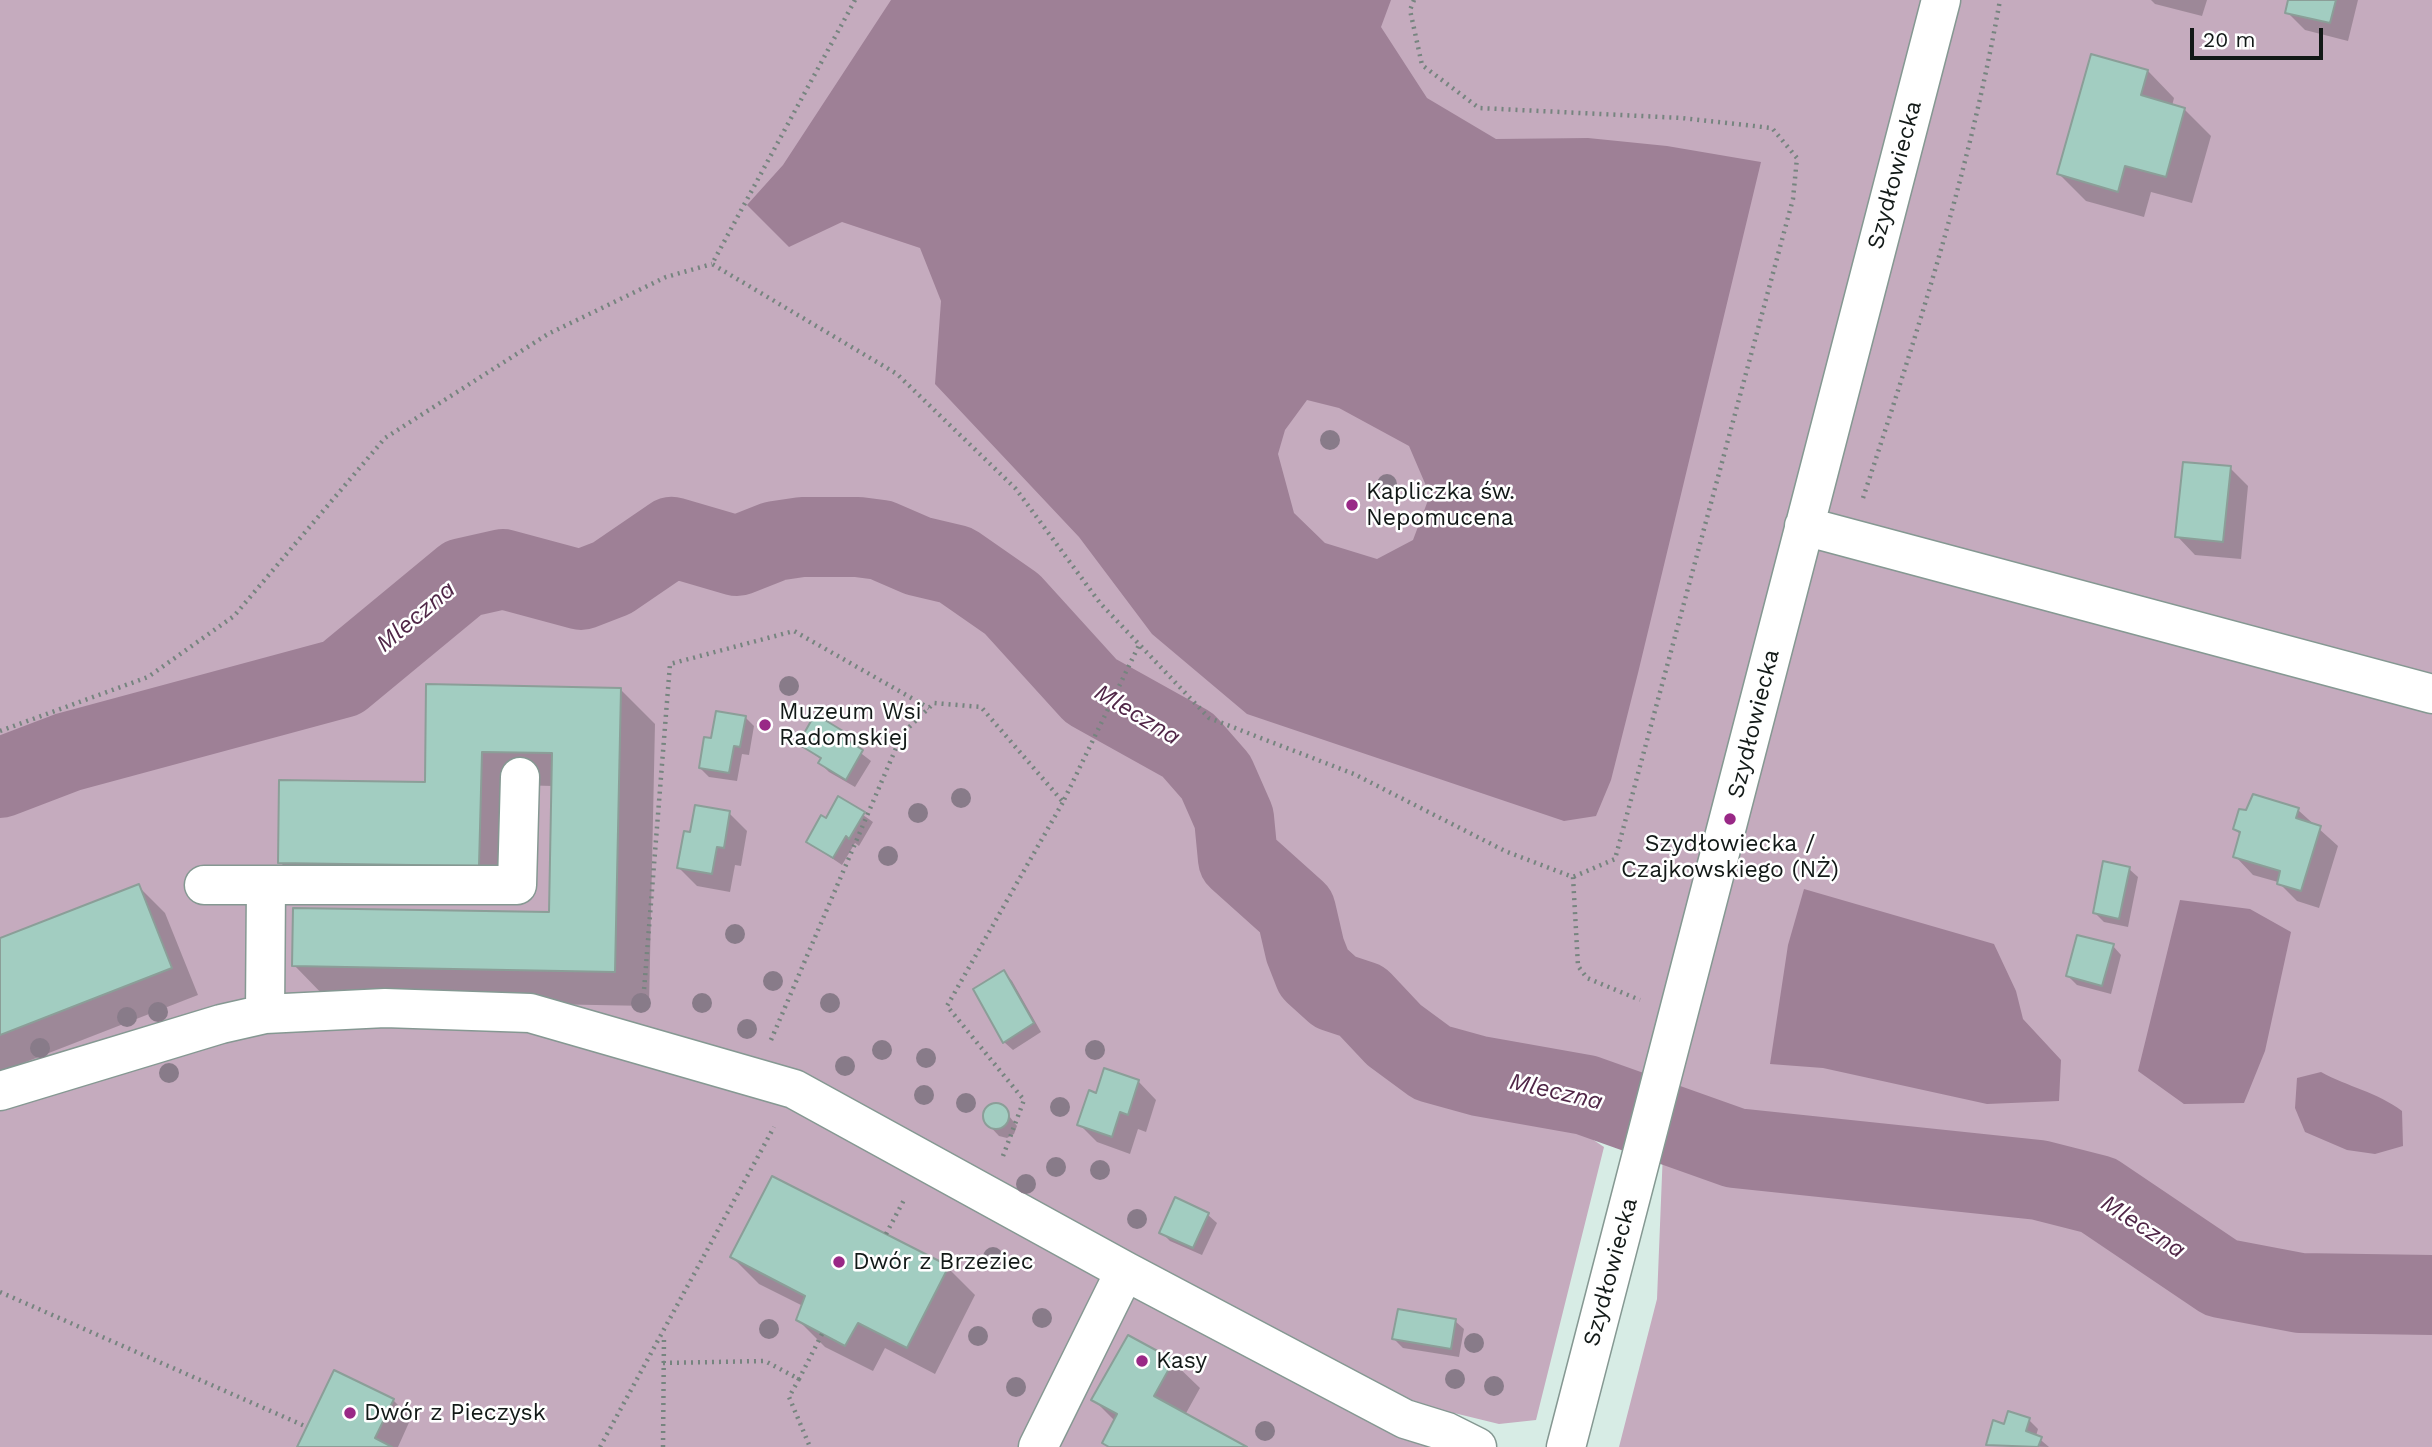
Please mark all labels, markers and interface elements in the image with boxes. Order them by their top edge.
scale bar [2194,14,2327,58]
text: 20 m [2203,27,2255,52]
street label: Szydłowiecka [1862,98,1928,252]
place label: Kapliczka św. Nepomucena [1366,478,1515,532]
marker: Kapliczka św. Nepomucena [1344,497,1360,513]
water label: Mleczna [370,575,462,659]
street label: Szydłowiecka [1722,647,1786,801]
water label: Mleczna [1089,678,1185,752]
place label: Muzeum Wsi Radomskiej [779,698,922,752]
marker: Muzeum Wsi Radomskiej [757,717,773,733]
marker: Szydłowiecka / Czajkowskiego (NŻ) [1722,811,1738,827]
place label: Szydłowiecka / Czajkowskiego (NŻ) [1621,830,1839,884]
water label: Mleczna [1506,1067,1606,1117]
water label: Mleczna [2095,1189,2191,1265]
street label: Szydłowiecka [1578,1195,1644,1349]
place label: Dwór z Brzeziec [853,1248,1034,1276]
marker: Dwór z Brzeziec [831,1254,847,1270]
place label: Kasy [1156,1347,1207,1375]
marker: Kasy [1134,1353,1150,1369]
place label: Dwór z Pieczysk [364,1399,546,1427]
marker: Dwór z Pieczysk [342,1405,358,1421]

